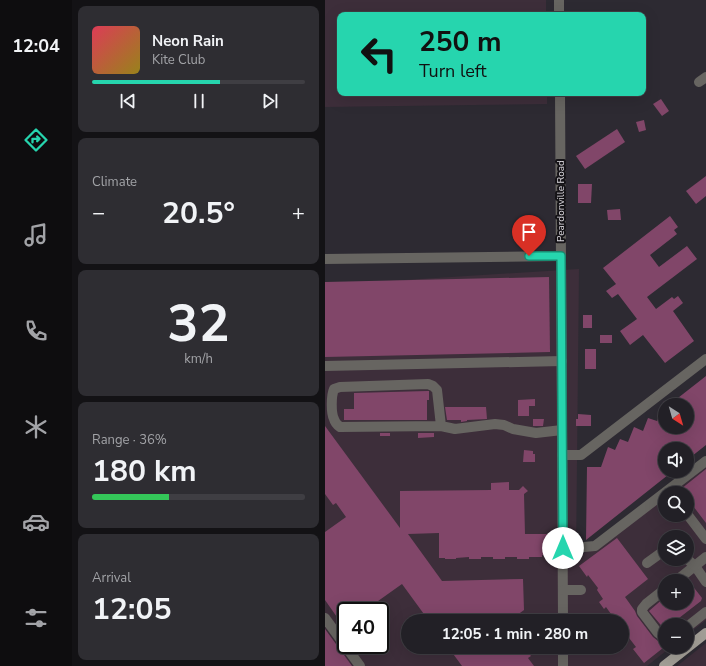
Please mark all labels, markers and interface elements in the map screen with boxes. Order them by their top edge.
text: 250 m [419,23,502,61]
icon: left [353,28,405,80]
text: Neon Rain [152,31,224,51]
text: 12:04 [12,34,60,58]
text: Kite Club [152,51,205,69]
text: Turn left [419,59,487,83]
icon: previous [117,90,139,112]
icon: pause [188,90,210,112]
icon: next [259,90,281,112]
icon: directions [22,126,50,154]
street label: Peardonville Road [554,160,568,242]
text: Climate [92,173,137,191]
text: 20.5° [162,193,235,234]
text: − [92,198,105,228]
text: + [292,198,305,228]
pin [512,215,546,256]
icon: music [22,221,50,249]
icon: arrive [518,221,540,243]
text: 32 [167,288,230,359]
icon: phone [22,317,50,345]
text: km/h [184,350,213,368]
north arrow [658,398,694,434]
map controls [658,398,694,654]
icon: climate [22,413,50,441]
text: Range · 36% [92,431,167,449]
button: sound [658,442,694,478]
text: 180 km [92,451,197,492]
button: search [658,486,694,522]
icon: car [22,508,50,536]
position arrow [542,527,584,569]
button: layers [658,530,694,566]
text: Arrival [92,569,131,587]
button: + [658,574,694,610]
text: 12:05 [92,589,171,630]
speed limit sign: 40 [337,602,389,654]
icon: filters [22,604,50,632]
button: − [658,618,694,654]
text: 12:05 · 1 min · 280 m [442,624,588,644]

